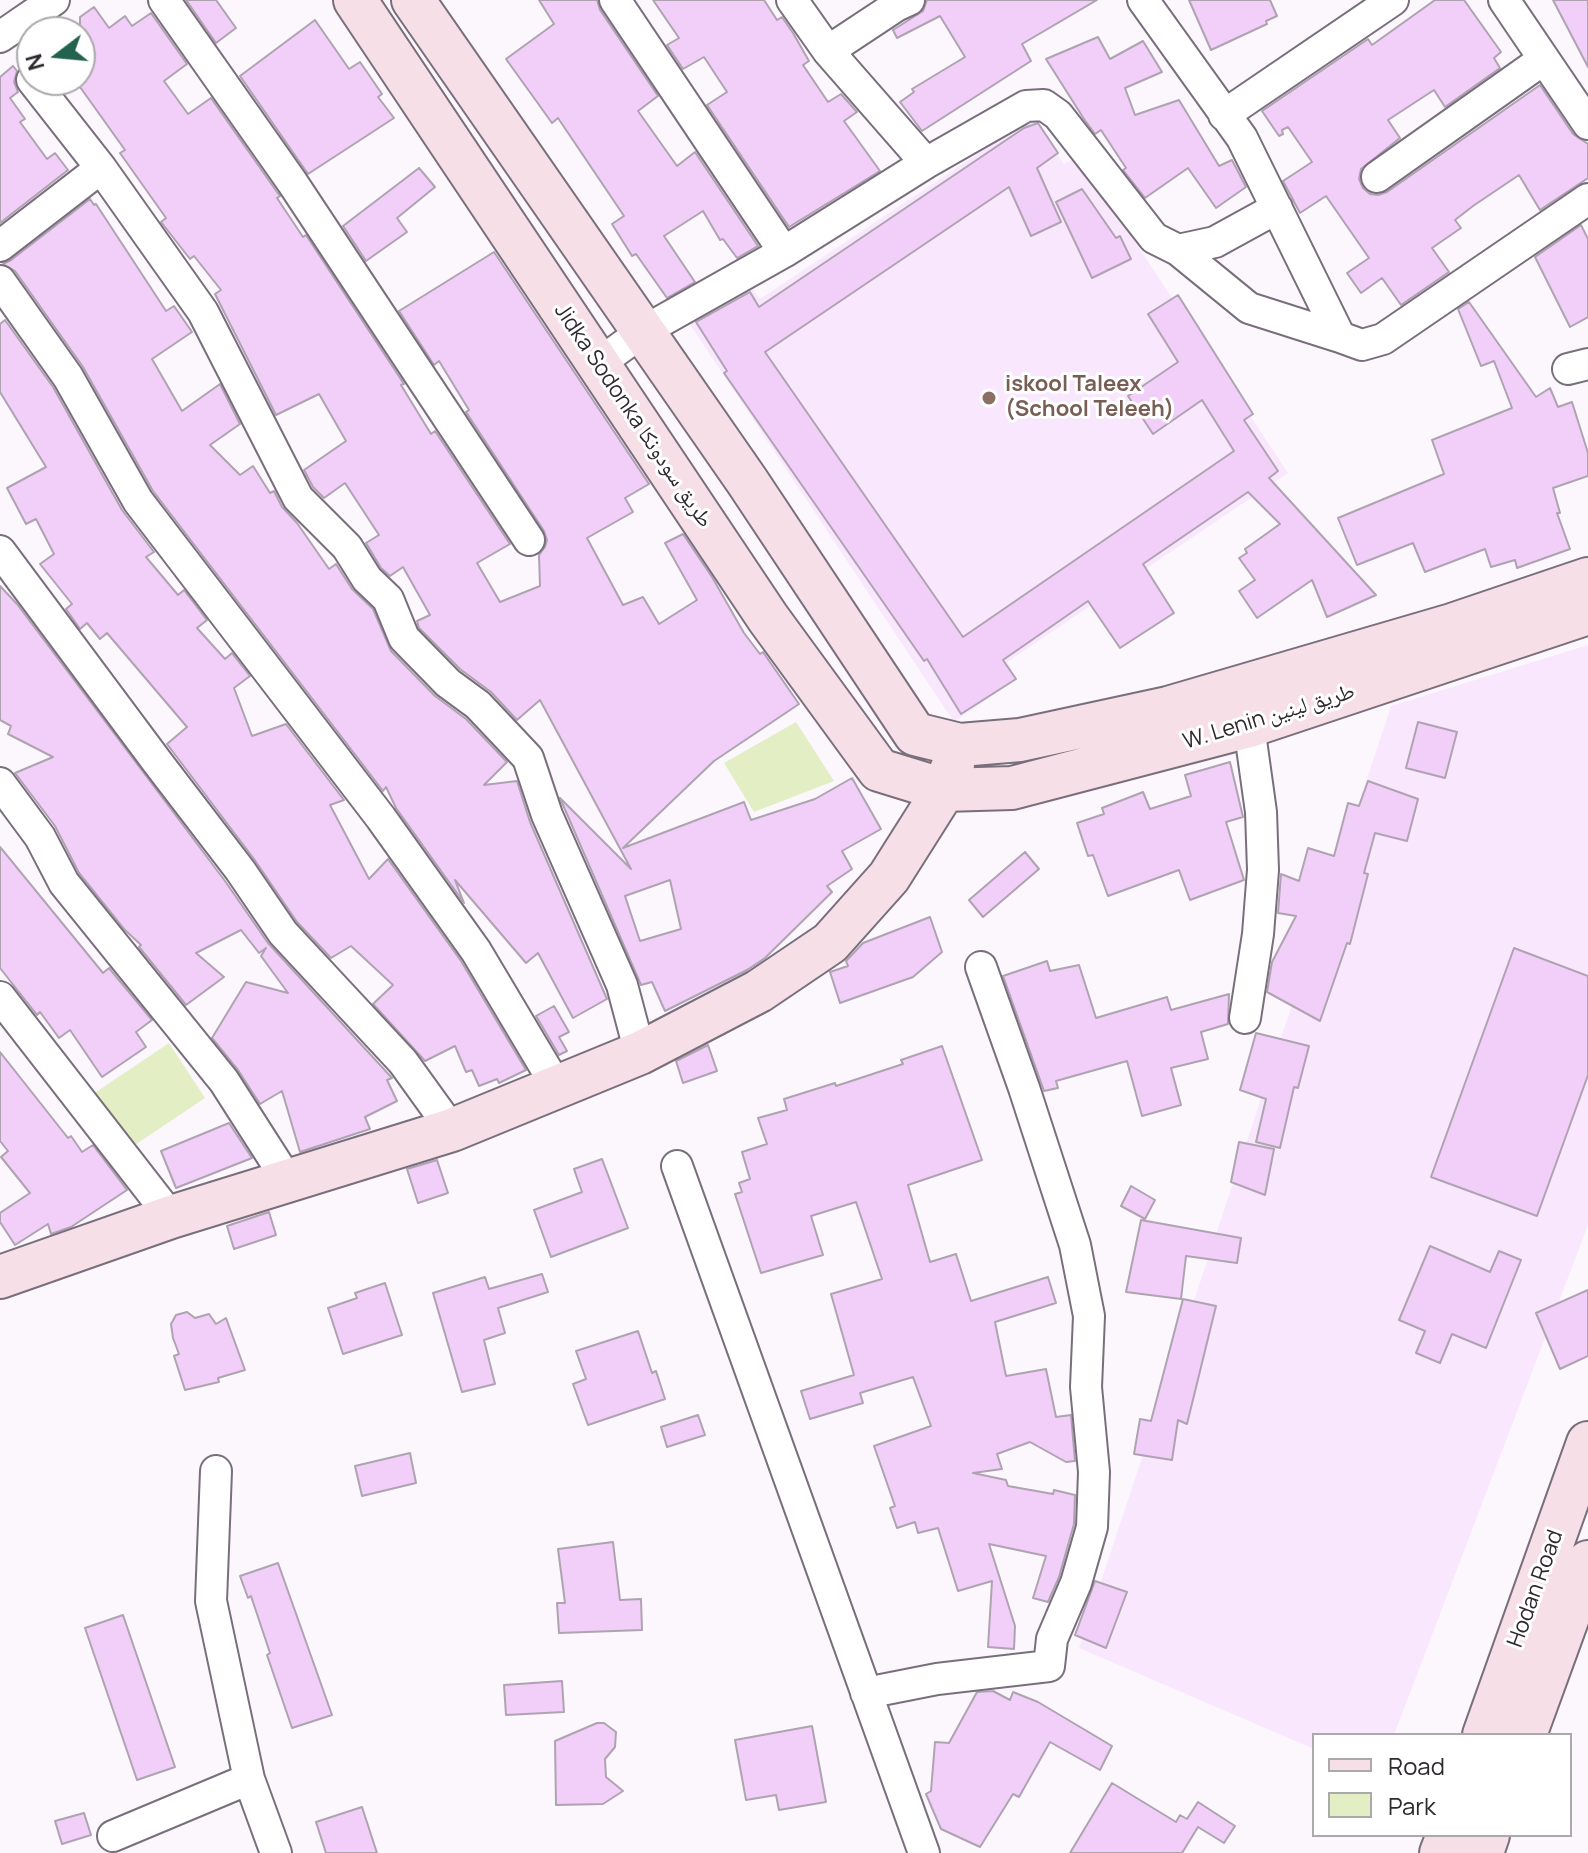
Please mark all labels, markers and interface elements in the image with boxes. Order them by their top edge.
north arrow [16,16,96,96]
text: N [18,50,51,74]
street label: Jidka Sodonka طريق سودونكا [548,299,718,533]
place label: iskool Taleex (School Teleeh) [1005,372,1174,424]
marker: iskool Taleex (School Teleeh) [980,389,998,407]
street label: W. Lenin طريق لينين [1180,678,1358,756]
street label: Hodan Road [1503,1527,1569,1651]
legend [1312,1733,1572,1837]
text: Road [1388,1749,1445,1782]
text: Park [1388,1789,1436,1822]

